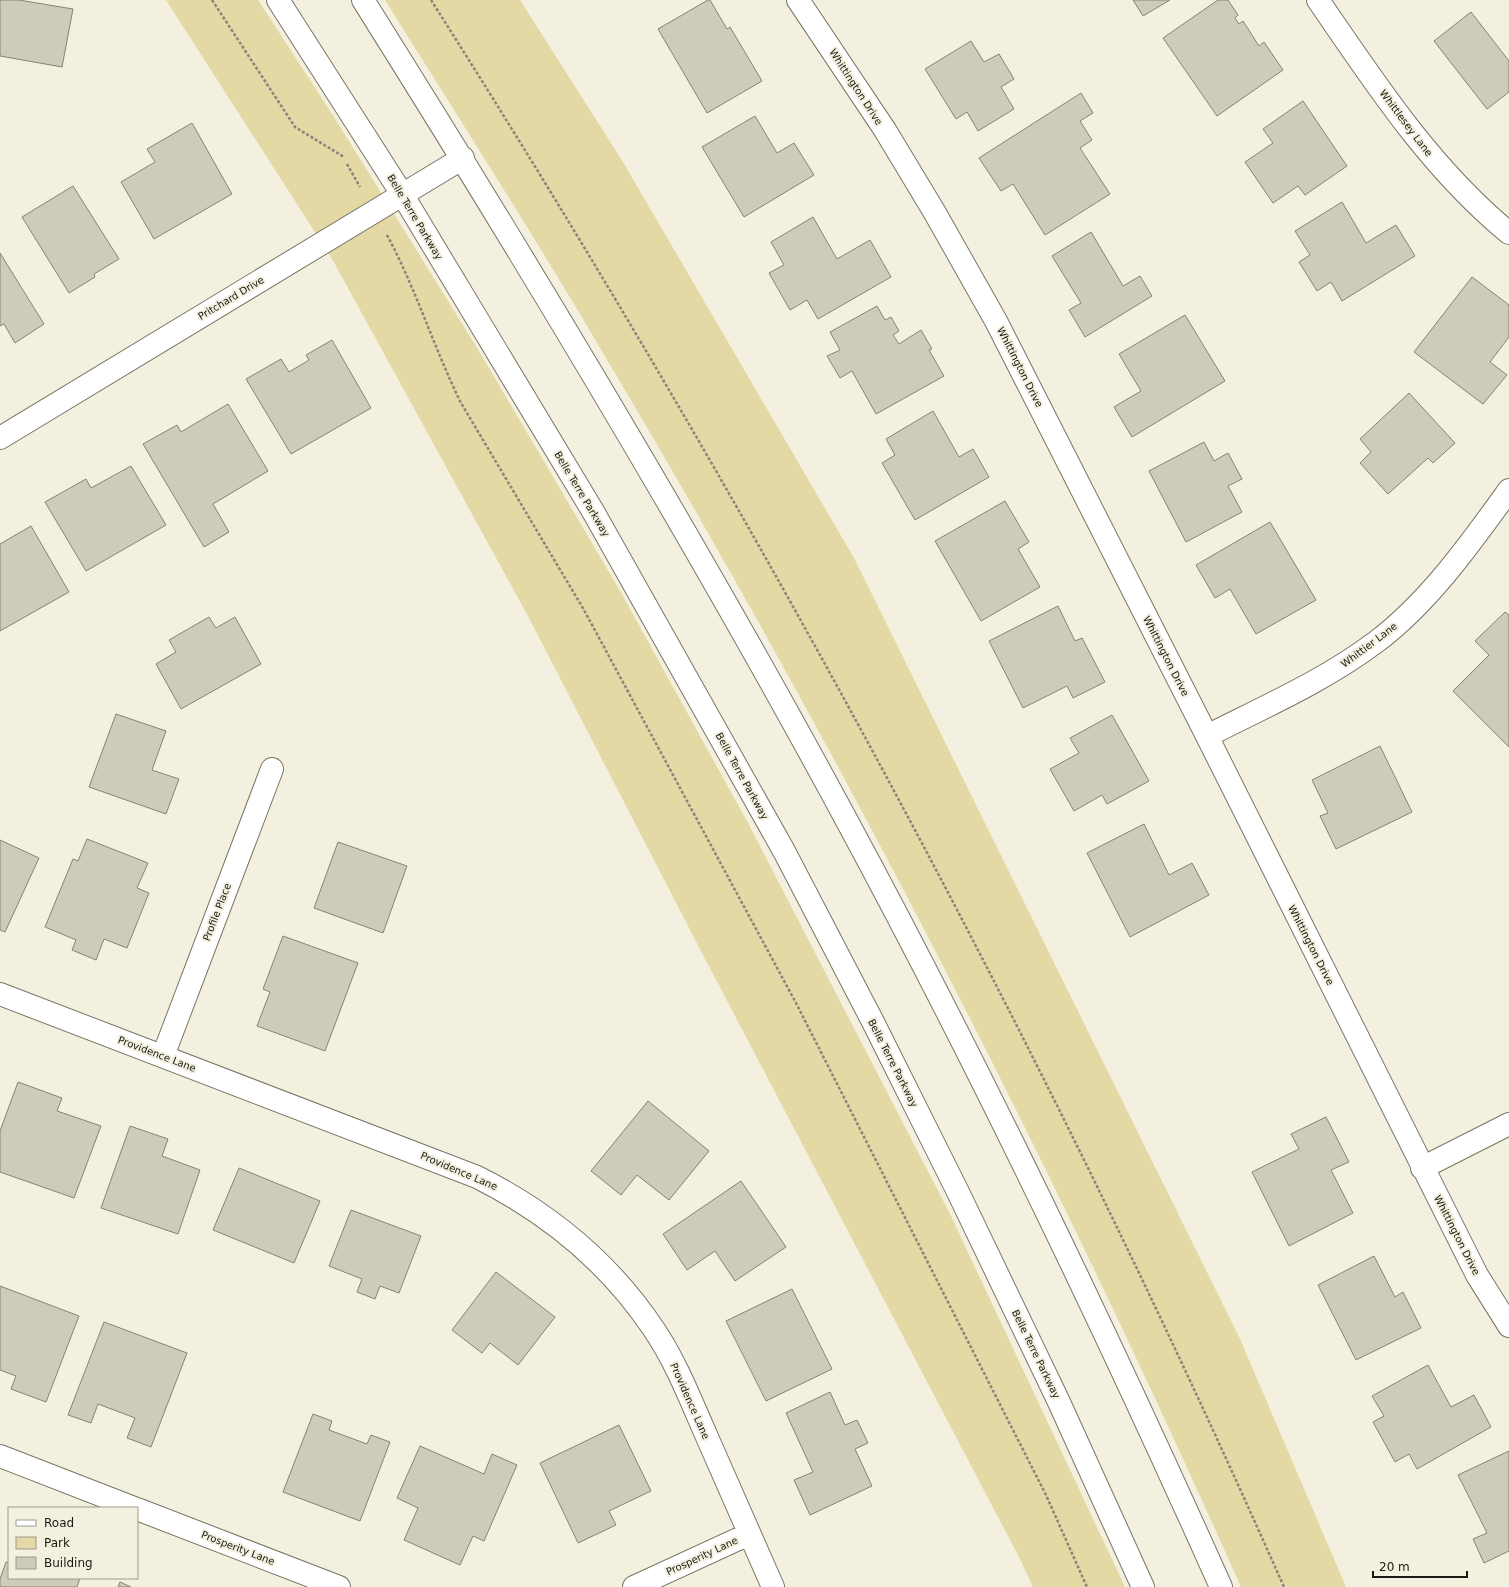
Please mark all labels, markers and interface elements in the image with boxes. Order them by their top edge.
street label: Whittington Drive [827,47,885,127]
street label: Whittlesey Lane [1377,88,1435,158]
street label: Belle Terre Parkway [385,172,445,262]
street label: Pritchard Drive [196,274,266,322]
street label: Whittington Drive [995,325,1045,409]
street label: Belle Terre Parkway [552,449,612,539]
street label: Whittington Drive [1141,614,1191,698]
street label: Whittier Lane [1339,620,1399,670]
street label: Belle Terre Parkway [714,731,770,821]
street label: Profile Place [201,882,233,942]
street label: Whittington Drive [1286,903,1336,987]
street label: Belle Terre Parkway [866,1017,920,1109]
street label: Providence Lane [117,1034,197,1074]
street label: Providence Lane [419,1150,499,1192]
street label: Whittington Drive [1432,1193,1482,1277]
street label: Belle Terre Parkway [1010,1308,1062,1400]
street label: Providence Lane [668,1361,712,1441]
legend [8,1507,138,1579]
text: Road [44,1516,74,1530]
street label: Prosperity Lane [200,1529,276,1567]
street label: Prosperity Lane [664,1535,740,1577]
text: Park [44,1536,70,1550]
scale bar [1373,1553,1467,1579]
text: Building [44,1556,93,1570]
text: 20 m [1379,1560,1410,1574]

